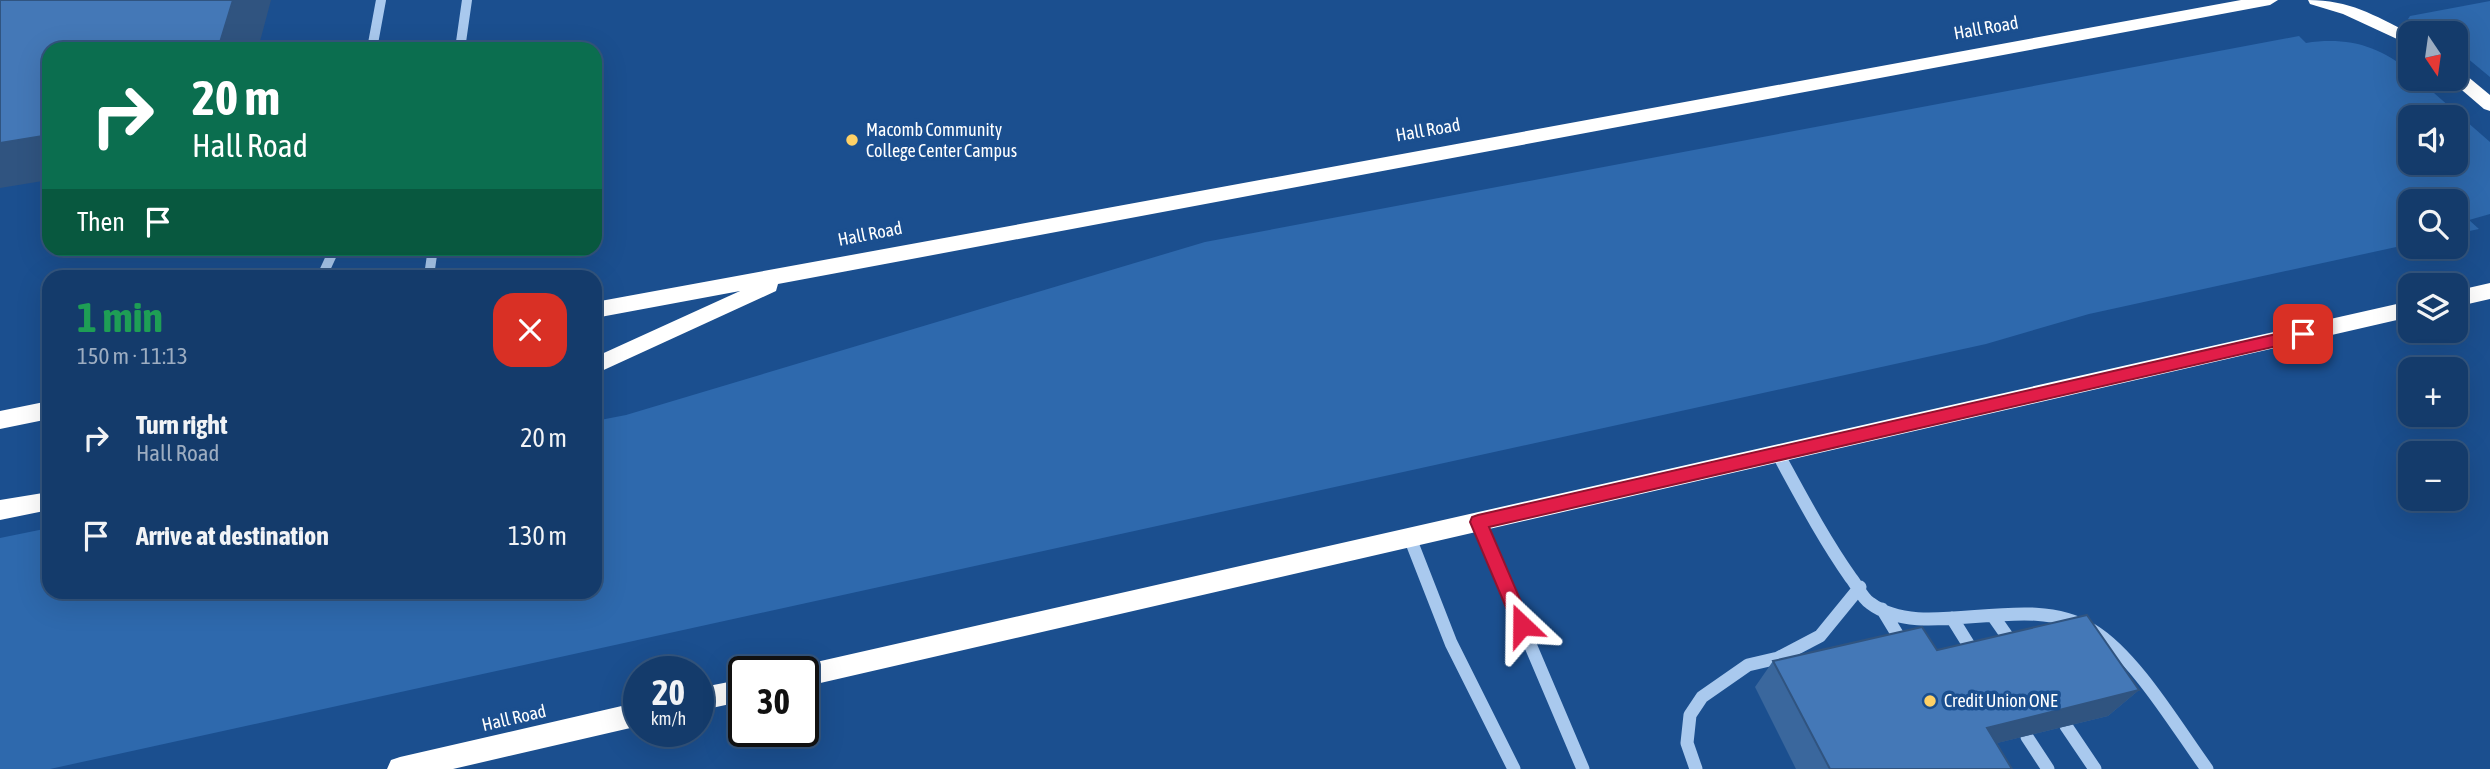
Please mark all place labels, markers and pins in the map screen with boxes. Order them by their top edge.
place label: Macomb Community College Center Campus [866,119,1017,161]
marker: Macomb Community College Center Campus [844,132,860,148]
pin [2273,304,2333,364]
place label: Credit Union ONE [1944,690,2058,711]
marker: Credit Union ONE [1922,693,1938,709]

